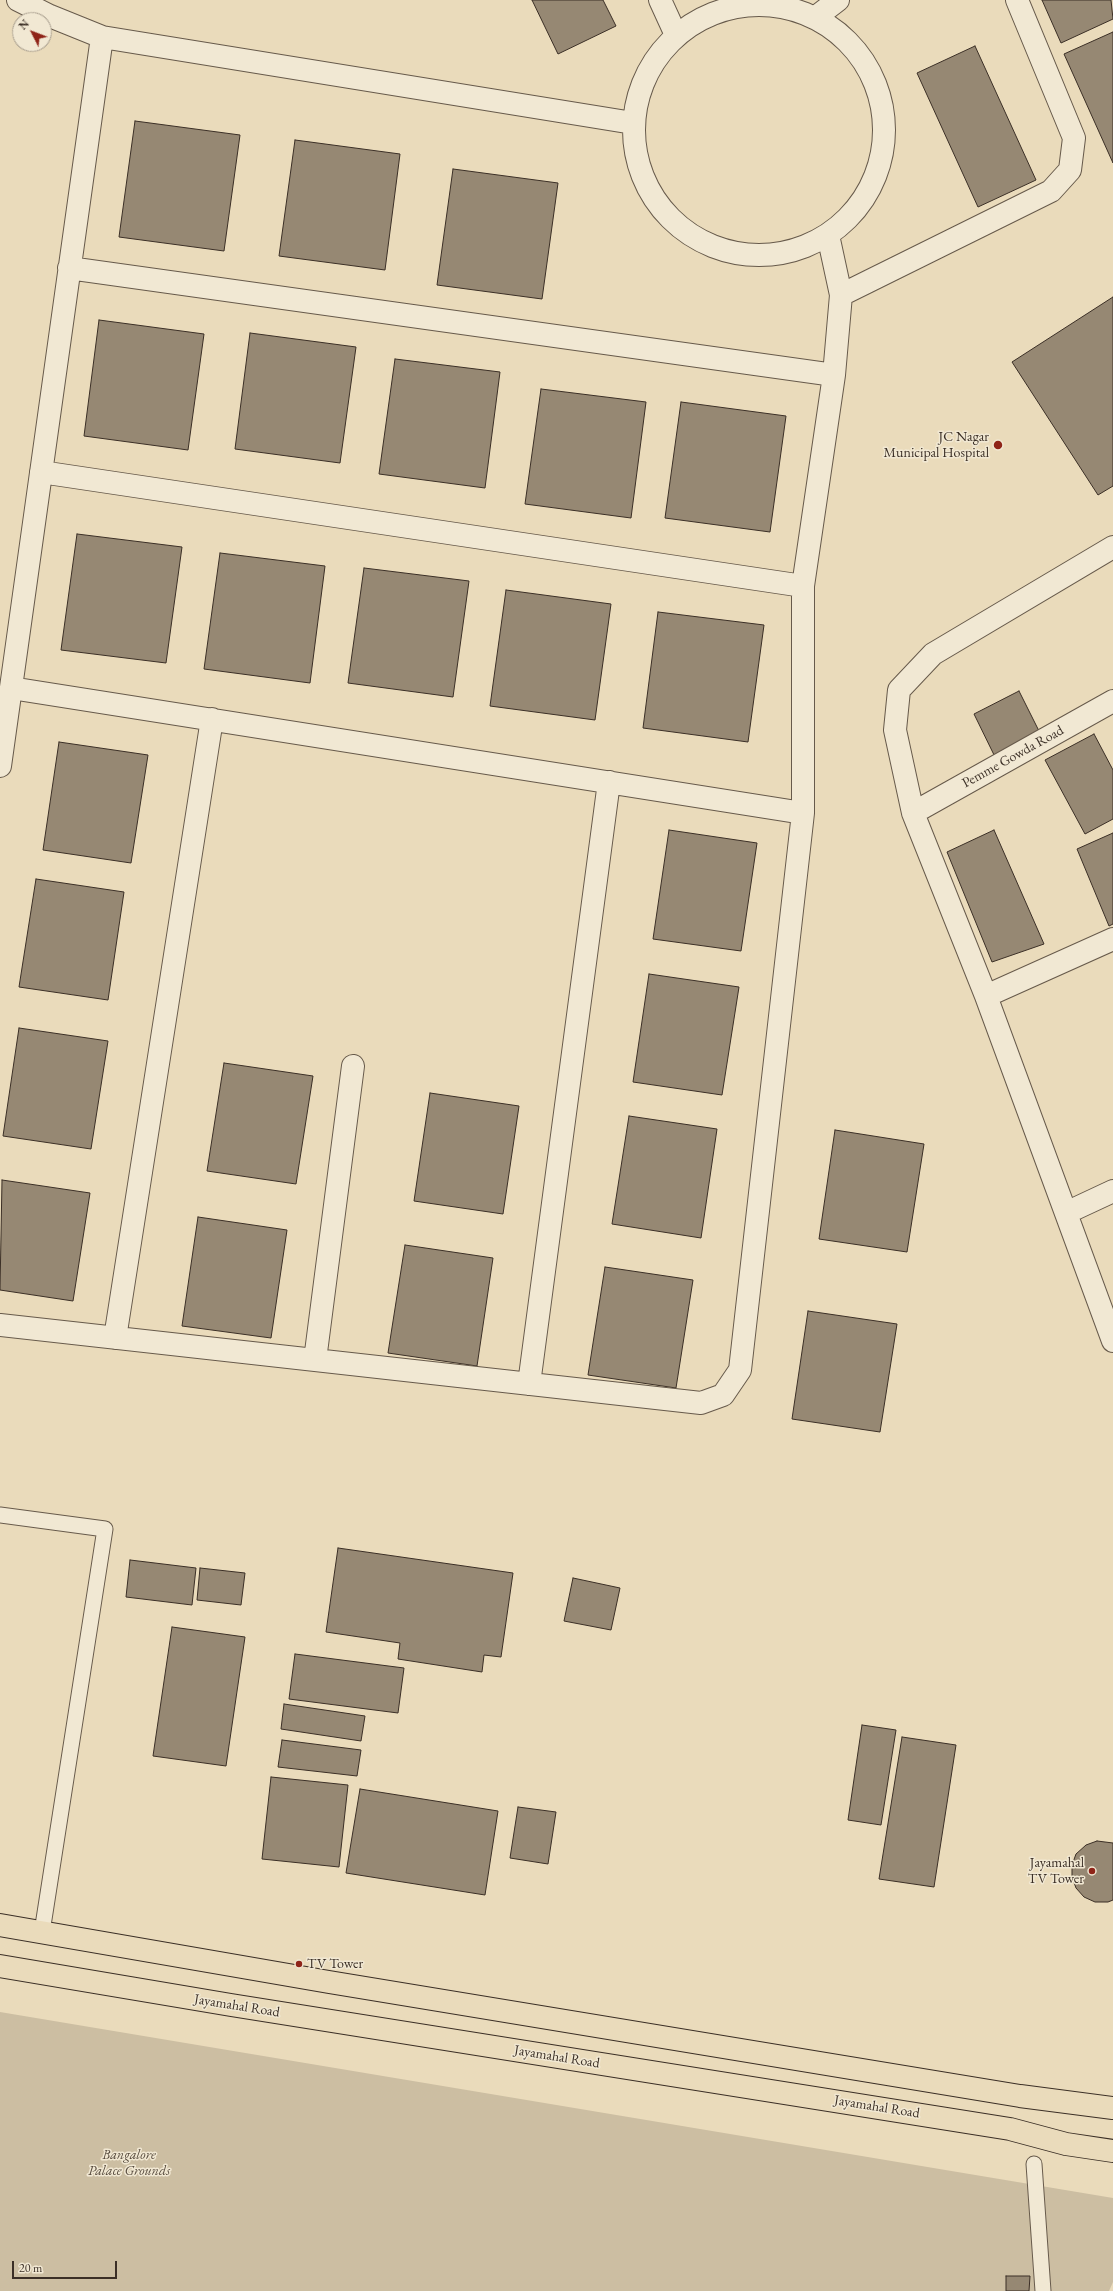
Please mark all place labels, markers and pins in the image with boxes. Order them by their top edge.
place label: JC Nagar Municipal Hospital [883,429,989,462]
marker: JC Nagar Municipal Hospital [992,439,1004,451]
place label: Jayamahal TV Tower [1028,1855,1084,1888]
marker: Jayamahal TV Tower [1087,1866,1097,1876]
place label: TV Tower [307,1956,363,1972]
marker: TV Tower [294,1959,304,1969]

